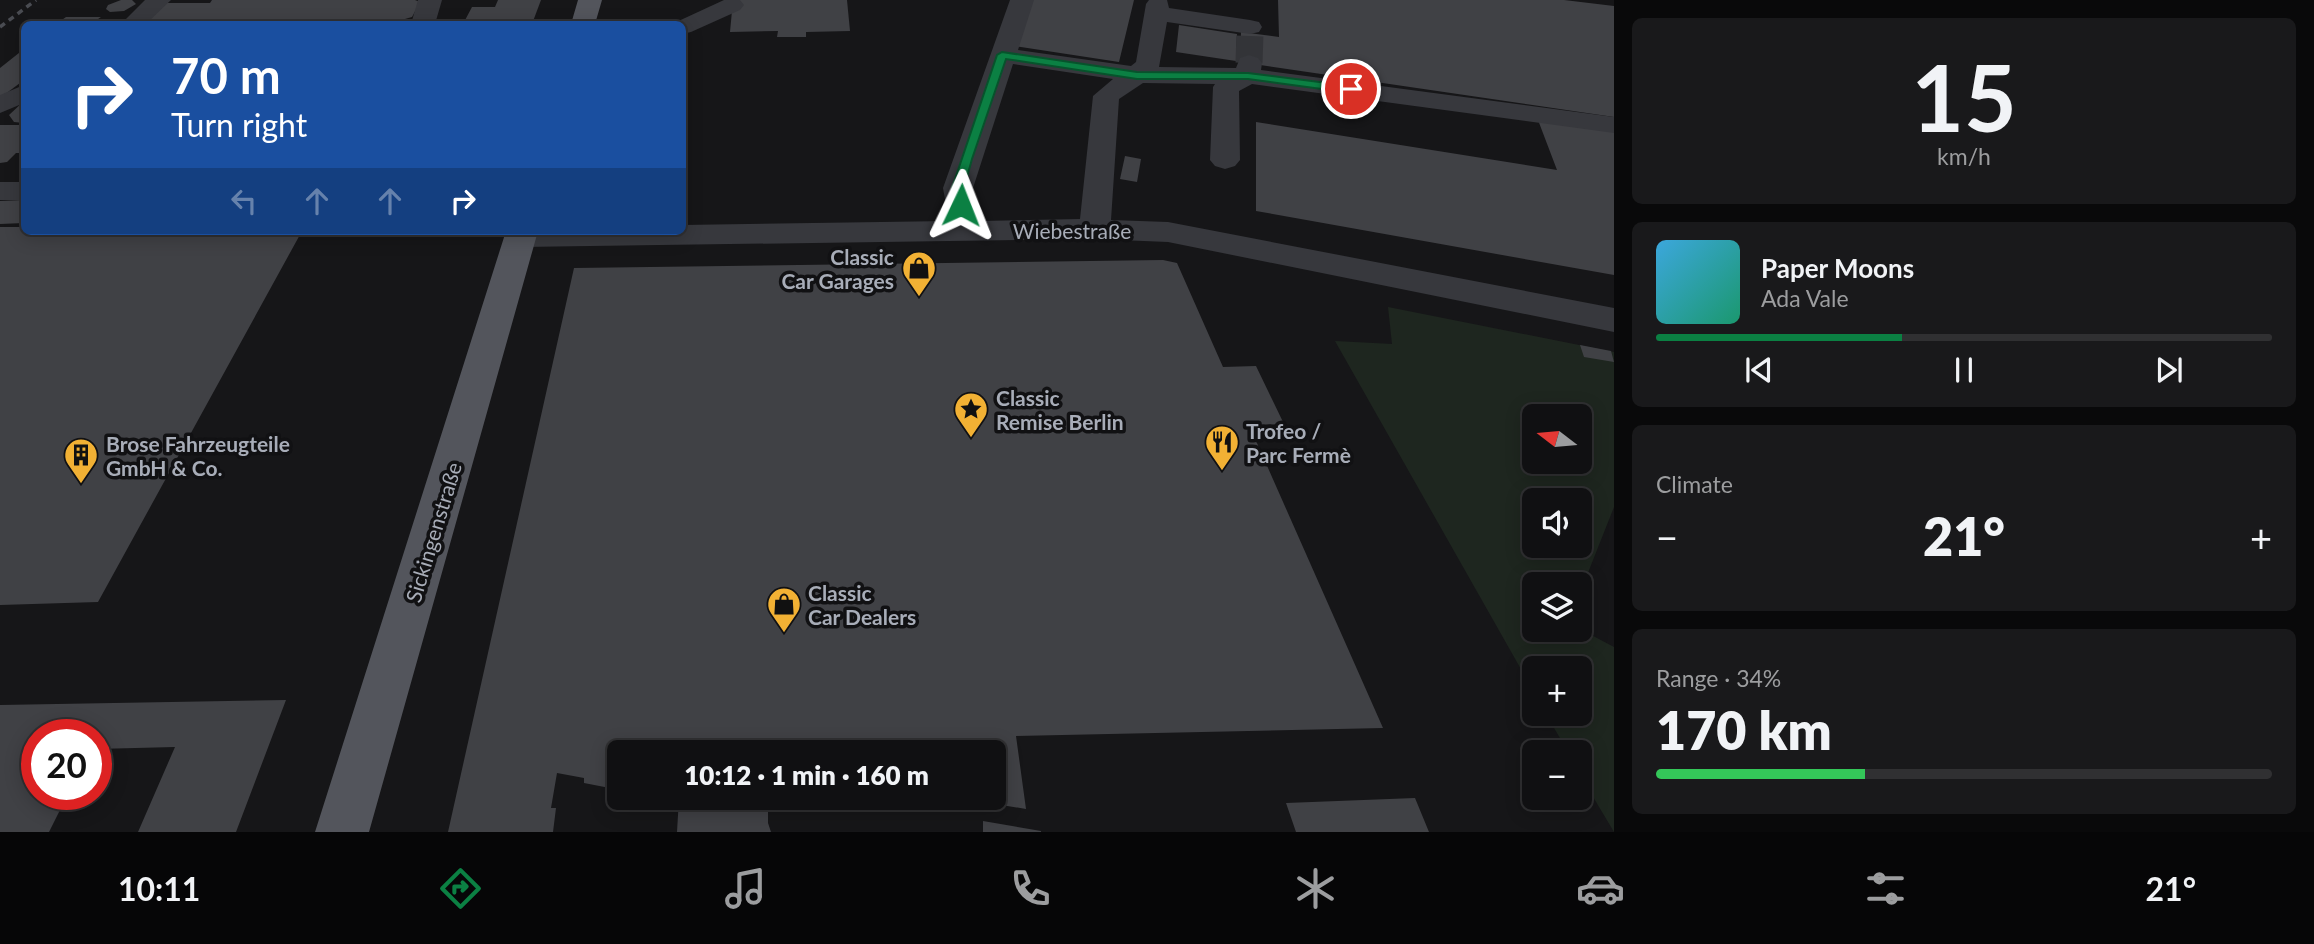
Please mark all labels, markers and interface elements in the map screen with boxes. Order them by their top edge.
text: 15 [1911,42,2017,151]
text: 70 m [171,46,281,104]
icon: right [56,49,147,140]
pin [1321,59,1381,119]
icon: arrive [1332,70,1370,108]
text: Turn right [171,105,307,144]
text: km/h [1937,142,1991,170]
position arrow [924,168,998,242]
icon: left [225,182,263,220]
icon: ahead [298,182,336,220]
icon: ahead [371,182,409,220]
icon: right [444,182,482,220]
street label: Wiebestraße [1013,218,1131,243]
place label: Classic Car Garages [781,244,894,293]
shop icon: Classic Car Garages [900,249,938,298]
text: Paper Moons [1761,252,1914,284]
text: Ada Vale [1761,284,1849,312]
icon: previous [1740,351,1778,389]
icon: pause [1945,351,1983,389]
icon: next [2150,351,2188,389]
place label: Classic Remise Berlin [996,385,1124,434]
place icon: Classic Remise Berlin [952,390,990,439]
north arrow [1522,404,1592,474]
map controls [1522,404,1592,810]
place label: Trofeo / Parc Fermè [1246,418,1351,467]
restaurant icon: Trofeo / Parc Fermè [1203,423,1241,472]
place label: Brose Fahrzeugteile GmbH & Co. [106,431,290,480]
building icon: Brose Fahrzeugteile GmbH & Co. [62,436,100,485]
street label: Sickingenstraße [400,459,466,605]
text: Climate [1656,470,1733,498]
button: sound [1522,488,1592,558]
text: 21° [1923,505,2005,567]
text: − [1656,514,1678,560]
text: + [2250,514,2272,560]
button: layers [1522,572,1592,642]
place label: Classic Car Dealers [808,580,916,629]
shop icon: Classic Car Dealers [765,585,803,634]
button: + [1522,656,1592,726]
text: Range · 34% [1656,664,1781,692]
text: 170 km [1656,699,1832,761]
speed limit sign: 20 [21,719,112,810]
button: − [1522,740,1592,810]
text: 10:12 · 1 min · 160 m [684,759,929,791]
icon: directions [436,864,485,913]
icon: music [721,864,770,913]
icon: phone [1006,864,1055,913]
icon: climate [1291,864,1340,913]
icon: car [1576,864,1625,913]
icon: filters [1861,864,1910,913]
text: 10:11 [118,869,200,908]
text: 21° [2146,869,2196,908]

